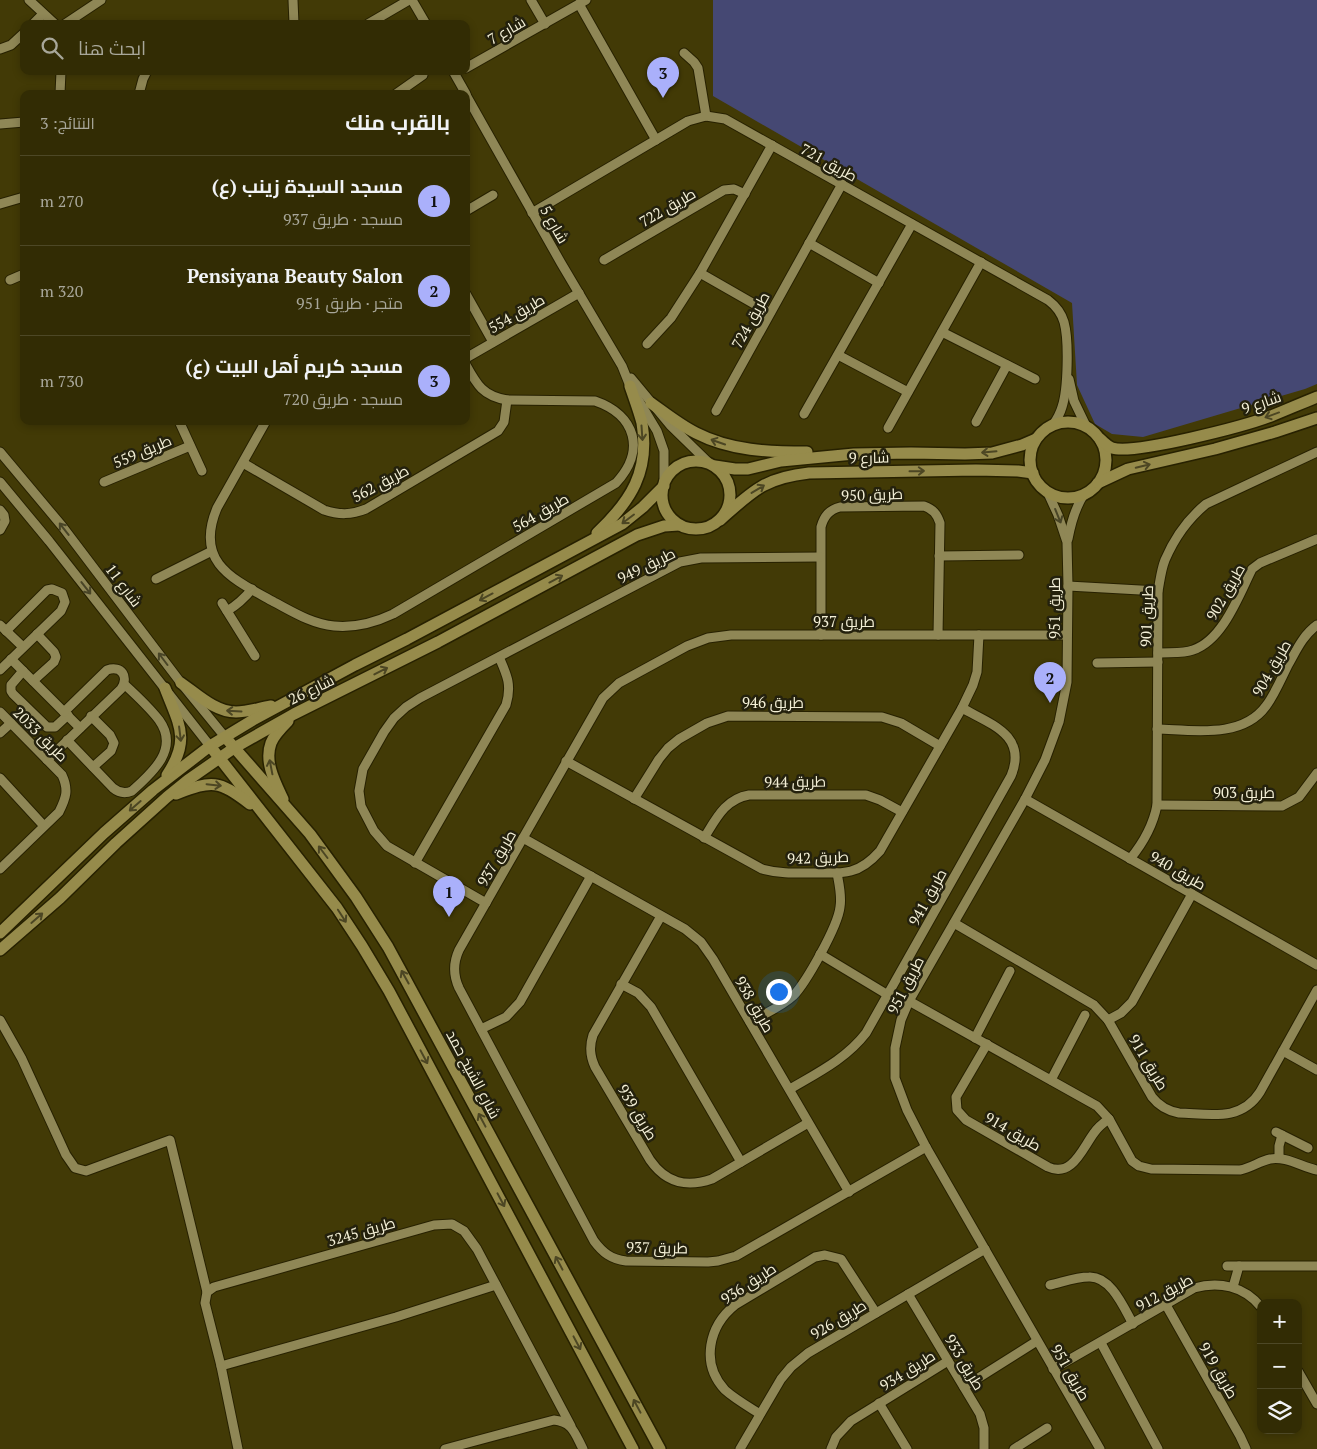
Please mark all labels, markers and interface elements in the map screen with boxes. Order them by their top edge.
street label: شارع 7 [483,11,530,51]
search box [20,20,470,75]
icon: search [38,34,66,62]
text: ابحث هنا [78,35,146,60]
pin: 3 [647,57,679,98]
text: بالقرب منك [345,108,450,136]
text: النتائج: 3 [40,112,95,134]
street label: طريق 721 [797,138,861,187]
text: مسجد السيدة زينب (ع) [212,173,403,198]
street label: طريق 722 [635,183,699,232]
text: 270 m [40,190,83,212]
text: 1 [429,190,439,212]
street label: شارع 5 [534,201,574,248]
text: مسجد · طريق 937 [283,208,403,230]
text: Pensiyana Beauty Salon [187,263,403,288]
text: 320 m [40,280,83,302]
text: 2 [429,280,439,302]
street label: طريق 724 [726,288,775,352]
street label: طريق 554 [484,289,548,338]
text: متجر · طريق 951 [296,292,403,314]
text: مسجد كريم أهل البيت (ع) [185,353,403,378]
text: 730 m [40,370,83,392]
text: 3 [429,370,439,392]
street label: شارع 9 [1239,386,1284,420]
text: مسجد · طريق 720 [283,388,403,410]
one-way arrow [1265,411,1280,420]
one-way arrow [638,425,647,441]
street label: طريق 559 [110,430,175,473]
one-way arrow [711,437,727,446]
street label: شارع 9 [848,447,890,469]
one-way arrow [981,447,997,457]
street label: طريق 562 [348,460,413,507]
one-way arrow [1134,461,1150,470]
one-way arrow [909,467,925,476]
one-way arrow [751,483,765,494]
street label: طريق 950 [841,483,903,506]
street label: طريق 564 [508,488,572,537]
one-way arrow [1054,508,1064,523]
one-way arrow [621,514,635,524]
one-way arrow [59,523,70,536]
street label: طريق 949 [614,542,679,588]
street label: شارع 11 [100,560,147,612]
street label: طريق 902 [1201,560,1250,624]
one-way arrow [548,574,563,584]
street label: طريق 951 [1044,577,1065,639]
one-way arrow [80,581,91,594]
street label: طريق 901 [1135,585,1158,647]
one-way arrow [479,593,494,602]
street label: طريق 937 [813,611,875,632]
street label: طريق 904 [1247,636,1296,700]
one-way arrow [157,652,168,665]
pin: 2 [1034,662,1066,703]
one-way arrow [373,666,388,675]
street label: شارع 26 [285,669,338,710]
street label: طريق 946 [742,692,804,713]
street label: طريق 2033 [9,702,73,766]
one-way arrow [227,706,243,715]
one-way arrow [175,726,185,742]
one-way arrow [265,759,275,775]
street label: طريق 944 [764,770,826,793]
one-way arrow [205,780,221,790]
street label: طريق 903 [1213,782,1275,803]
one-way arrow [128,800,141,812]
street label: طريق 937 [472,826,521,890]
one-way arrow [318,845,328,859]
street label: طريق 942 [787,846,849,869]
street label: طريق 940 [1146,846,1210,895]
street label: طريق 941 [903,865,952,929]
pin: 1 [433,876,465,917]
one-way arrow [338,909,348,923]
one-way arrow [30,912,43,923]
street label: طريق 951 [882,953,929,1018]
one-way arrow [400,970,410,985]
street label: طريق 938 [730,972,779,1036]
your location [766,979,792,1005]
street label: شارع الشيخ حمد [440,1026,506,1123]
street label: طريق 911 [1124,1030,1174,1094]
one-way arrow [420,1049,429,1064]
street label: طريق 939 [613,1080,663,1144]
street label: طريق 914 [981,1107,1045,1156]
one-way arrow [477,1113,487,1128]
one-way arrow [496,1192,506,1207]
street label: طريق 3245 [325,1212,398,1251]
street label: طريق 937 [626,1236,688,1259]
one-way arrow [554,1256,564,1271]
street label: طريق 936 [717,1258,780,1309]
street label: طريق 912 [1132,1269,1197,1316]
street label: طريق 926 [806,1294,870,1344]
map controls [1257,1299,1302,1434]
button: + [1257,1299,1302,1344]
street label: طريق 933 [940,1330,990,1394]
one-way arrow [572,1336,582,1351]
street label: طريق 919 [1194,1338,1243,1402]
street label: طريق 951 [1046,1340,1095,1404]
button: − [1257,1344,1302,1389]
street label: طريق 934 [875,1345,939,1396]
button: layers [1257,1389,1302,1434]
one-way arrow [632,1399,641,1414]

